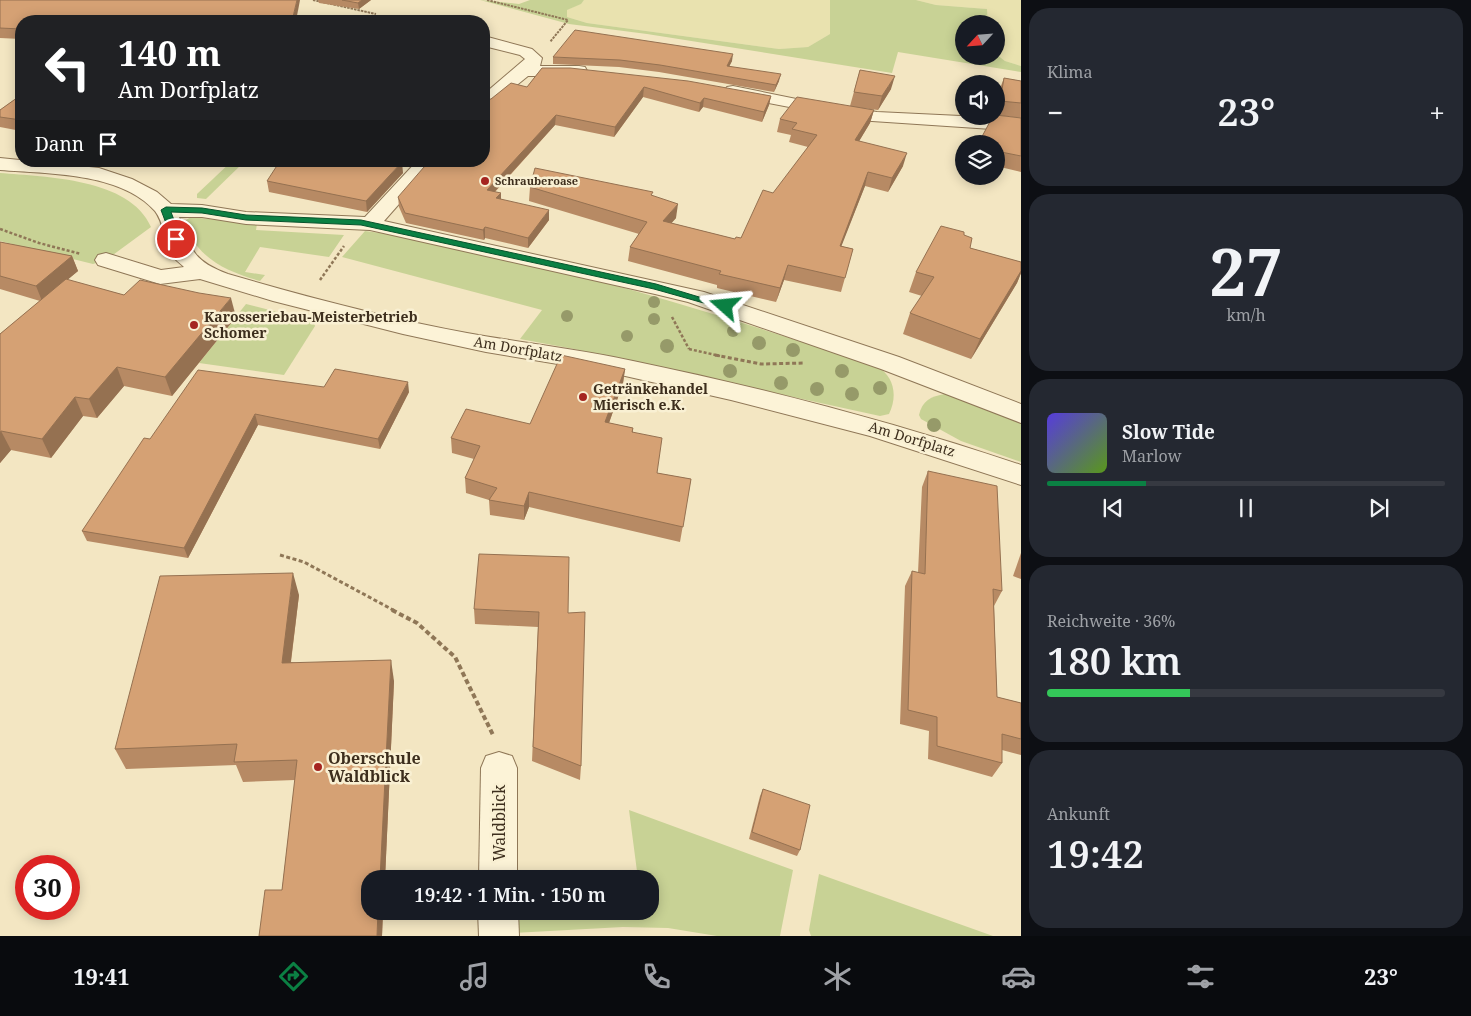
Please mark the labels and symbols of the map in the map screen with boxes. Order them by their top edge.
north arrow [955,15,1005,65]
place label: Schrauberoase [495,173,578,188]
marker: Schrauberoase [479,175,491,187]
pin [155,218,197,260]
position arrow [698,279,750,331]
place label: Karosseriebau-Meisterbetrieb Schomer [204,307,418,342]
marker: Karosseriebau-Meisterbetrieb Schomer [188,319,200,331]
street label: Am Dorfplatz [472,331,564,366]
place label: Getränkehandel Mierisch e.K. [593,379,708,414]
marker: Getränkehandel Mierisch e.K. [577,391,589,403]
street label: Am Dorfplatz [866,416,958,461]
place label: Oberschule Waldblick [328,747,421,787]
marker: Oberschule Waldblick [312,761,324,773]
street label: Waldblick [488,784,510,861]
speed limit sign: 30 [15,855,80,920]

